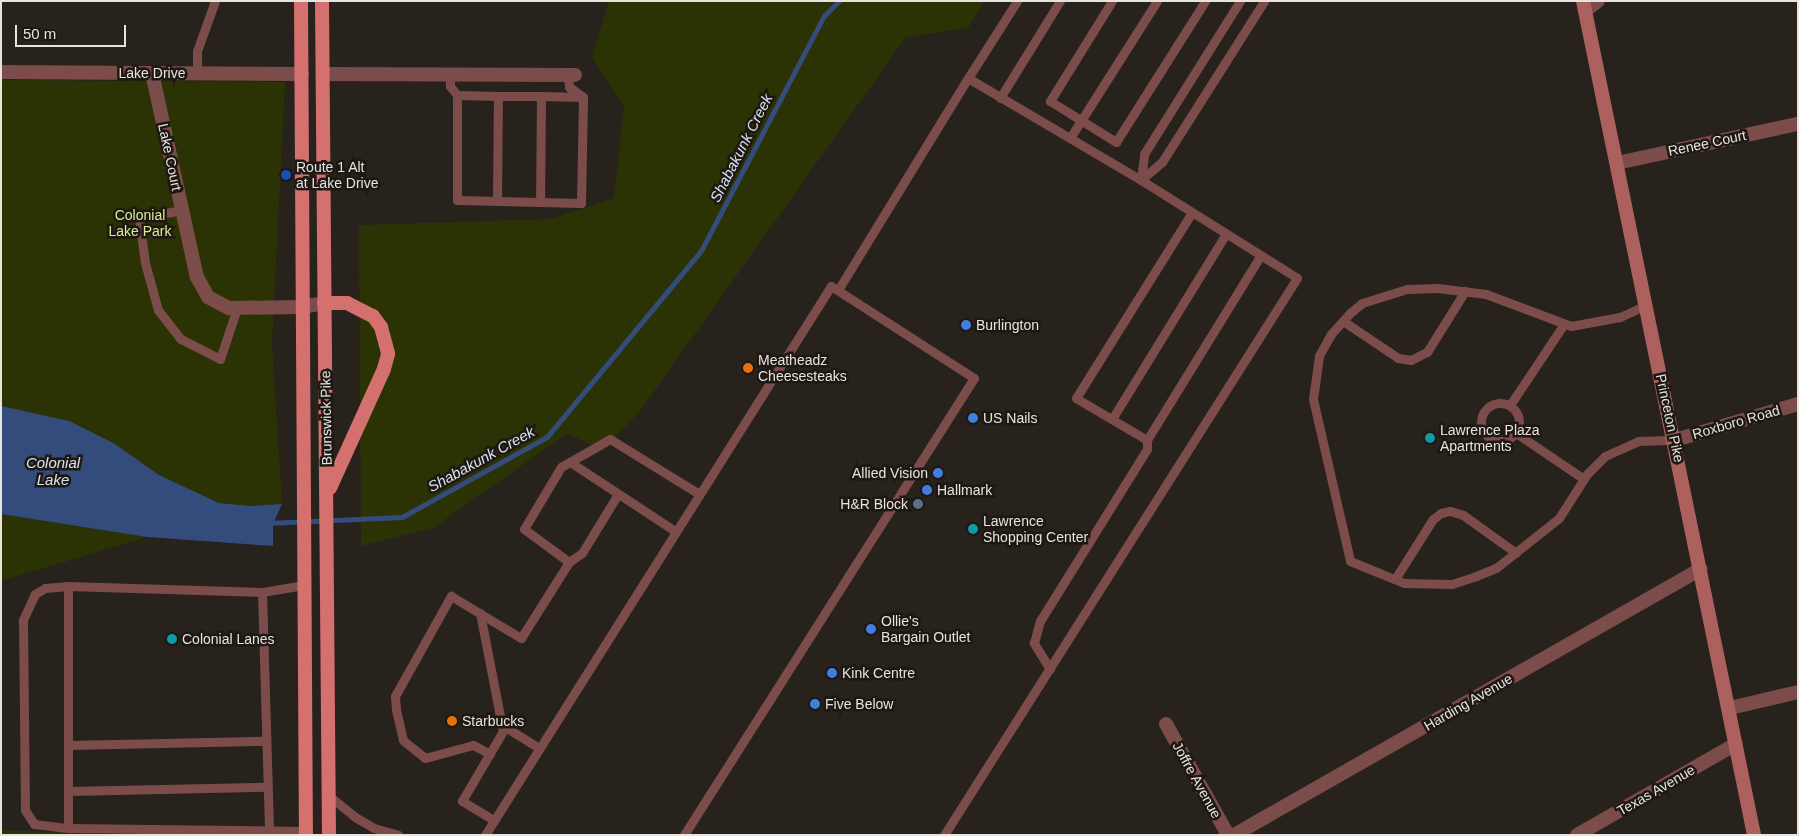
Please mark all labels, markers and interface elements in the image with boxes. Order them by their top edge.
scale bar [18,15,129,47]
text: 50 m [23,25,56,42]
street label: Lake Drive [119,65,185,81]
water label: Shabakunk Creek [706,91,776,205]
street label: Lake Court [155,122,185,192]
street label: Renee Court [1666,127,1748,159]
place label: Route 1 Alt at Lake Drive [296,159,378,192]
marker: Route 1 Alt at Lake Drive [280,169,292,181]
park label: Colonial Lake Park [108,207,172,240]
place label: Burlington [976,317,1039,333]
marker: Burlington [960,319,972,331]
place label: Meatheadz Cheesesteaks [758,352,847,384]
marker: Meatheadz Cheesesteaks [742,362,754,374]
street label: Brunswick Pike [317,370,335,466]
street label: Princeton Pike [1652,372,1688,464]
street label: Roxboro Road [1690,401,1782,443]
place label: US Nails [983,410,1037,426]
marker: US Nails [967,412,979,424]
water label: Shabakunk Creek [424,422,538,496]
place label: Lawrence Plaza Apartments [1440,422,1540,454]
marker: Lawrence Plaza Apartments [1424,432,1436,444]
water label: Colonial Lake [26,453,80,488]
place label: Allied Vision [852,465,928,481]
marker: Allied Vision [932,467,944,479]
place label: Hallmark [937,482,992,498]
marker: Hallmark [921,484,933,496]
place label: H&R Block [840,496,908,512]
marker: H&R Block [912,498,924,510]
place label: Lawrence Shopping Center [983,513,1088,546]
marker: Lawrence Shopping Center [967,523,979,535]
place label: Ollie's Bargain Outlet [881,613,970,646]
marker: Ollie's Bargain Outlet [865,623,877,635]
place label: Colonial Lanes [182,631,275,647]
marker: Colonial Lanes [166,633,178,645]
place label: Kink Centre [842,665,915,681]
marker: Kink Centre [826,667,838,679]
street label: Harding Avenue [1420,670,1516,734]
place label: Five Below [825,696,893,712]
marker: Five Below [809,698,821,710]
place label: Starbucks [462,713,524,729]
marker: Starbucks [446,715,458,727]
street label: Joffre Avenue [1169,738,1225,822]
street label: Texas Avenue [1614,761,1698,819]

